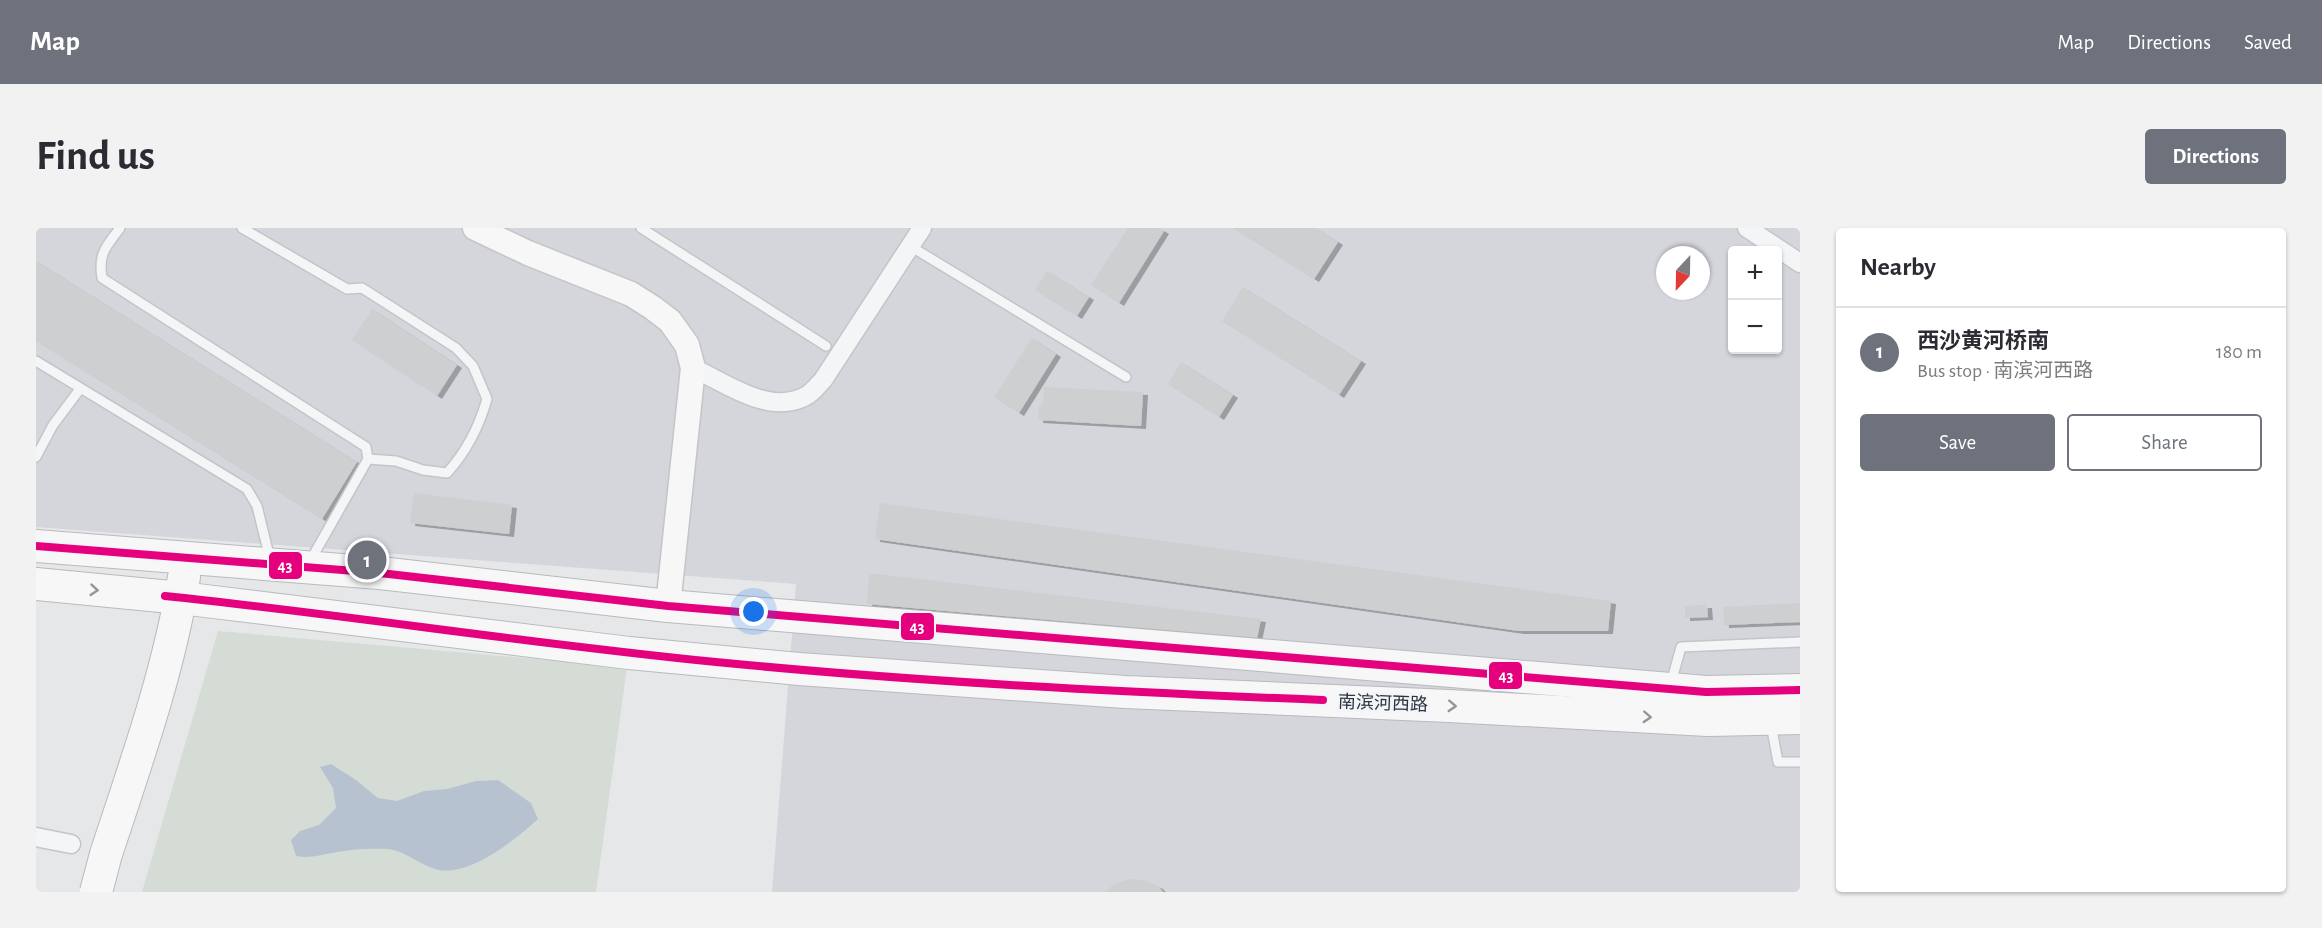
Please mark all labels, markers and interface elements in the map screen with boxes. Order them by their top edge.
text: Map [30,28,80,56]
text: Map [2058,32,2094,53]
text: Directions [2127,32,2211,53]
text: Saved [2244,32,2292,53]
button: Directions [2145,129,2286,184]
text: Find us [36,135,155,177]
north arrow [1656,246,1710,300]
map controls [1728,246,1782,354]
button: + [1728,246,1782,300]
text: Nearby [1860,254,1936,280]
button: − [1728,300,1782,354]
text: 西沙黄河桥南 [1917,330,2049,352]
text: 1 [1876,342,1883,362]
text: 180 m [2216,342,2262,362]
text: Bus stop · 南滨河西路 [1917,361,2093,381]
button: Save [1860,414,2055,471]
button: Share [2067,414,2262,471]
pin: 1 [348,538,386,582]
line badge: 43 [268,551,303,580]
text: 43 [278,558,293,574]
one-way arrow [90,583,99,596]
your location [739,597,768,626]
line badge: 43 [900,612,935,641]
text: 43 [910,619,925,635]
line badge: 43 [1488,661,1523,690]
text: 43 [1499,668,1514,684]
street label: 南滨河西路 [1338,691,1428,715]
one-way arrow [1448,699,1457,712]
one-way arrow [1642,710,1651,723]

